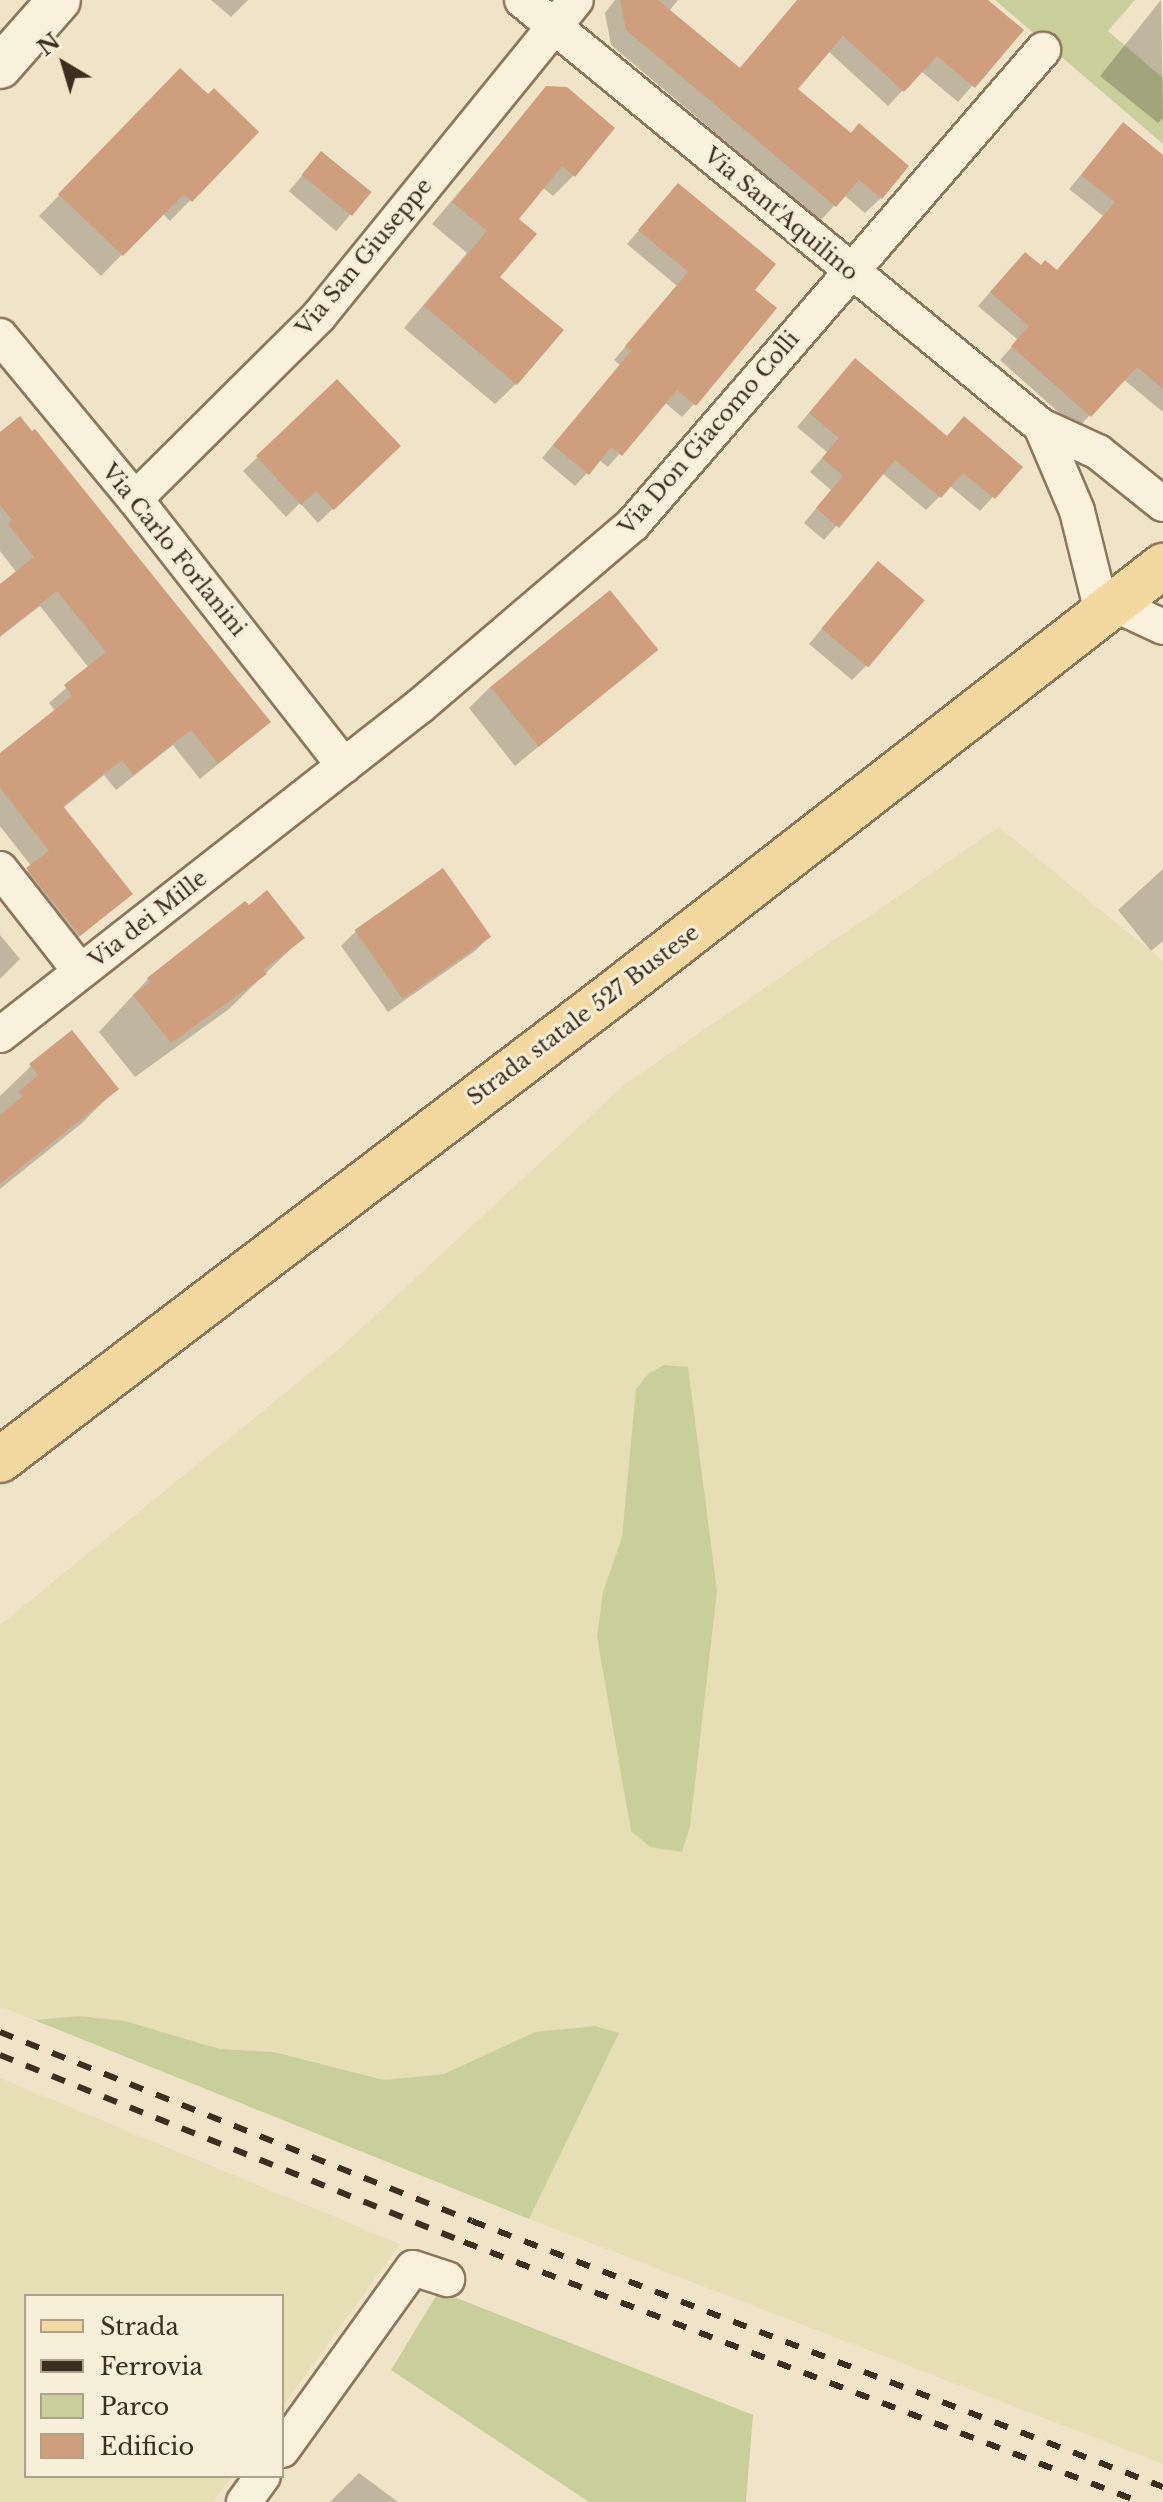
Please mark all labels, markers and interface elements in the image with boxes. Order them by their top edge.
north arrow [24,24,104,104]
text: N [32,28,65,62]
street label: Via Sant'Aquilino [698,142,864,286]
street label: Via San Giuseppe [290,173,438,341]
street label: Via Don Giacomo Colli [613,326,805,540]
street label: Via Carlo Forlanini [96,458,252,642]
street label: Via dei Mille [84,865,212,973]
street label: Strada statale 527 Bustese [462,919,704,1111]
legend [24,2294,284,2478]
text: Strada [100,2312,179,2341]
text: Ferrovia [100,2352,203,2381]
text: Parco [100,2392,169,2421]
text: Edificio [100,2432,194,2461]

